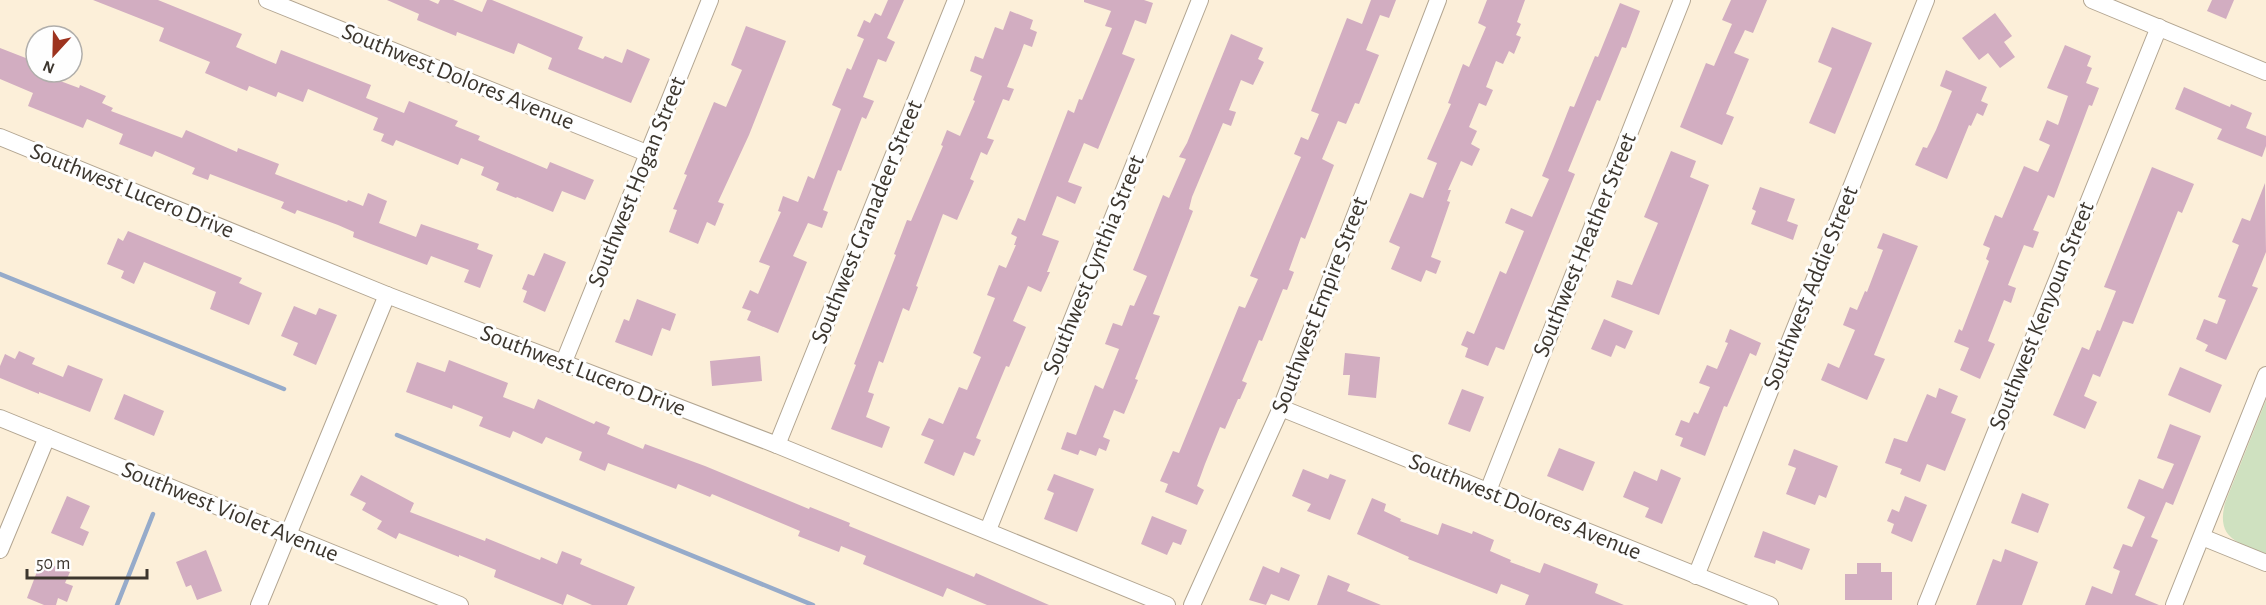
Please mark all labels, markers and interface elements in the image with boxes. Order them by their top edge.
street label: Southwest Dolores Avenue [338,19,578,135]
north arrow [24,24,84,84]
text: N [41,57,57,76]
street label: Southwest Hogan Street [584,73,690,291]
street label: Southwest Granadeer Street [807,96,927,347]
street label: Southwest Heather Street [1529,129,1641,361]
street label: Southwest Lucero Drive [27,139,237,243]
street label: Southwest Cynthia Street [1039,152,1149,378]
street label: Southwest Addie Street [1759,182,1863,393]
street label: Southwest Empire Street [1268,193,1372,417]
street label: Southwest Kenyoun Street [1985,198,2099,434]
street label: Southwest Lucero Drive [477,321,689,421]
street label: Southwest Dolores Avenue [1405,449,1645,565]
street label: Southwest Violet Avenue [118,457,342,567]
scale bar [27,542,147,580]
text: 50 m [36,555,70,573]

